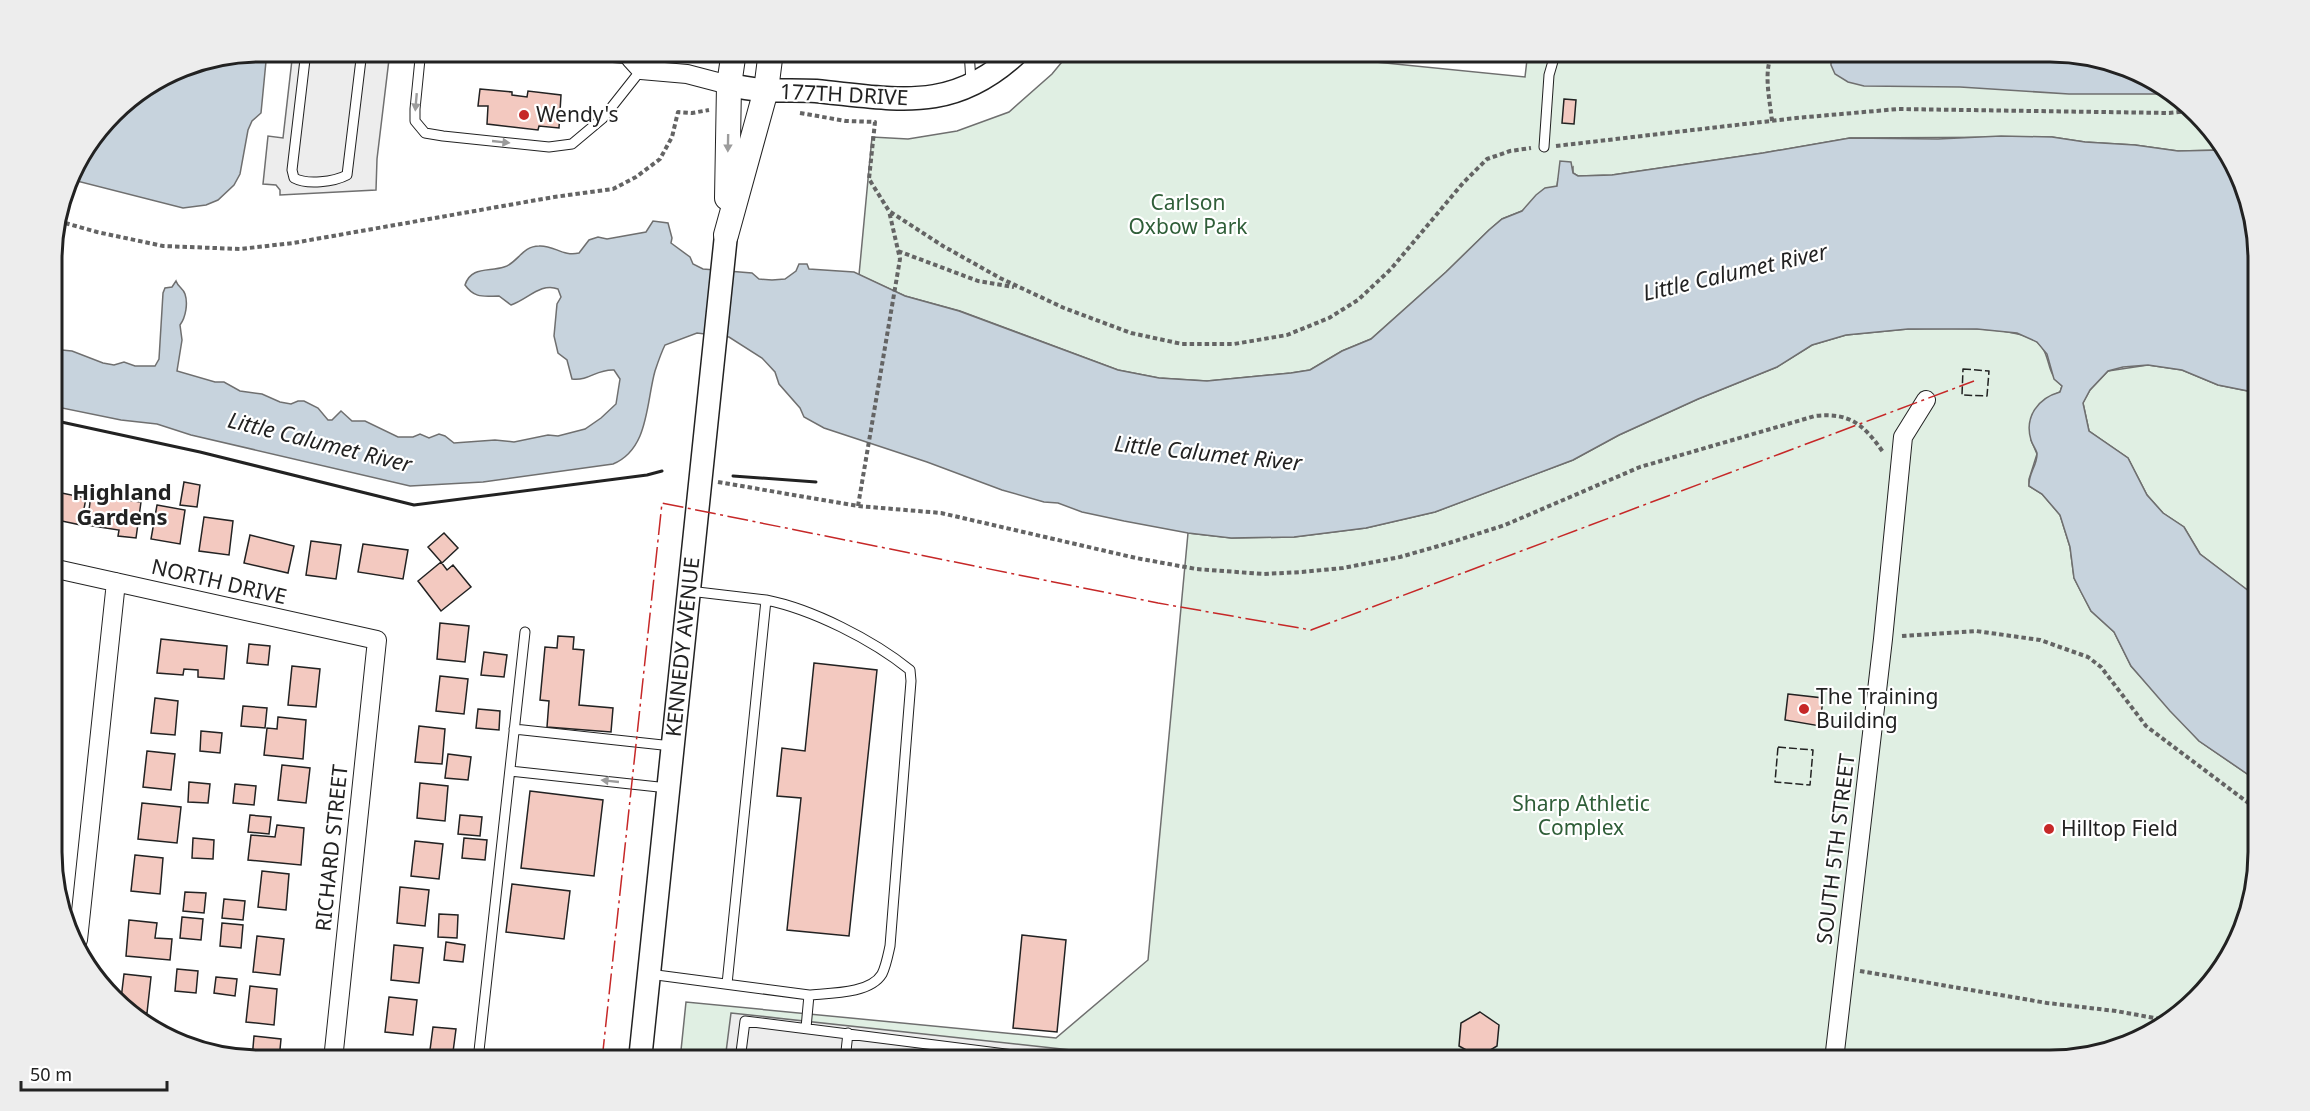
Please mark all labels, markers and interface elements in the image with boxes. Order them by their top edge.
street label: 177TH DRIVE [779,77,909,111]
one-way arrow [411,92,421,111]
place label: Wendy's [536,100,619,128]
marker: Wendy's [517,108,531,122]
one-way arrow [723,134,732,153]
one-way arrow [492,137,511,147]
park label: Carlson Oxbow Park [1128,188,1248,240]
water label: Little Calumet River [1640,235,1831,307]
water label: Little Calumet River [225,404,417,479]
water label: Little Calumet River [1113,427,1305,477]
district label: Highland Gardens [72,476,172,531]
street label: NORTH DRIVE [149,552,290,610]
street label: KENNEDY AVENUE [659,556,705,738]
place label: The Training Building [1816,682,1938,734]
marker: The Training Building [1797,702,1811,716]
street label: SOUTH 5TH STREET [1809,752,1861,946]
street label: RICHARD STREET [308,763,354,933]
one-way arrow [600,777,619,786]
park label: Sharp Athletic Complex [1512,789,1650,841]
place label: Hilltop Field [2061,814,2178,842]
marker: Hilltop Field [2042,822,2056,836]
scale bar [21,1054,166,1092]
text: 50 m [30,1062,72,1086]

